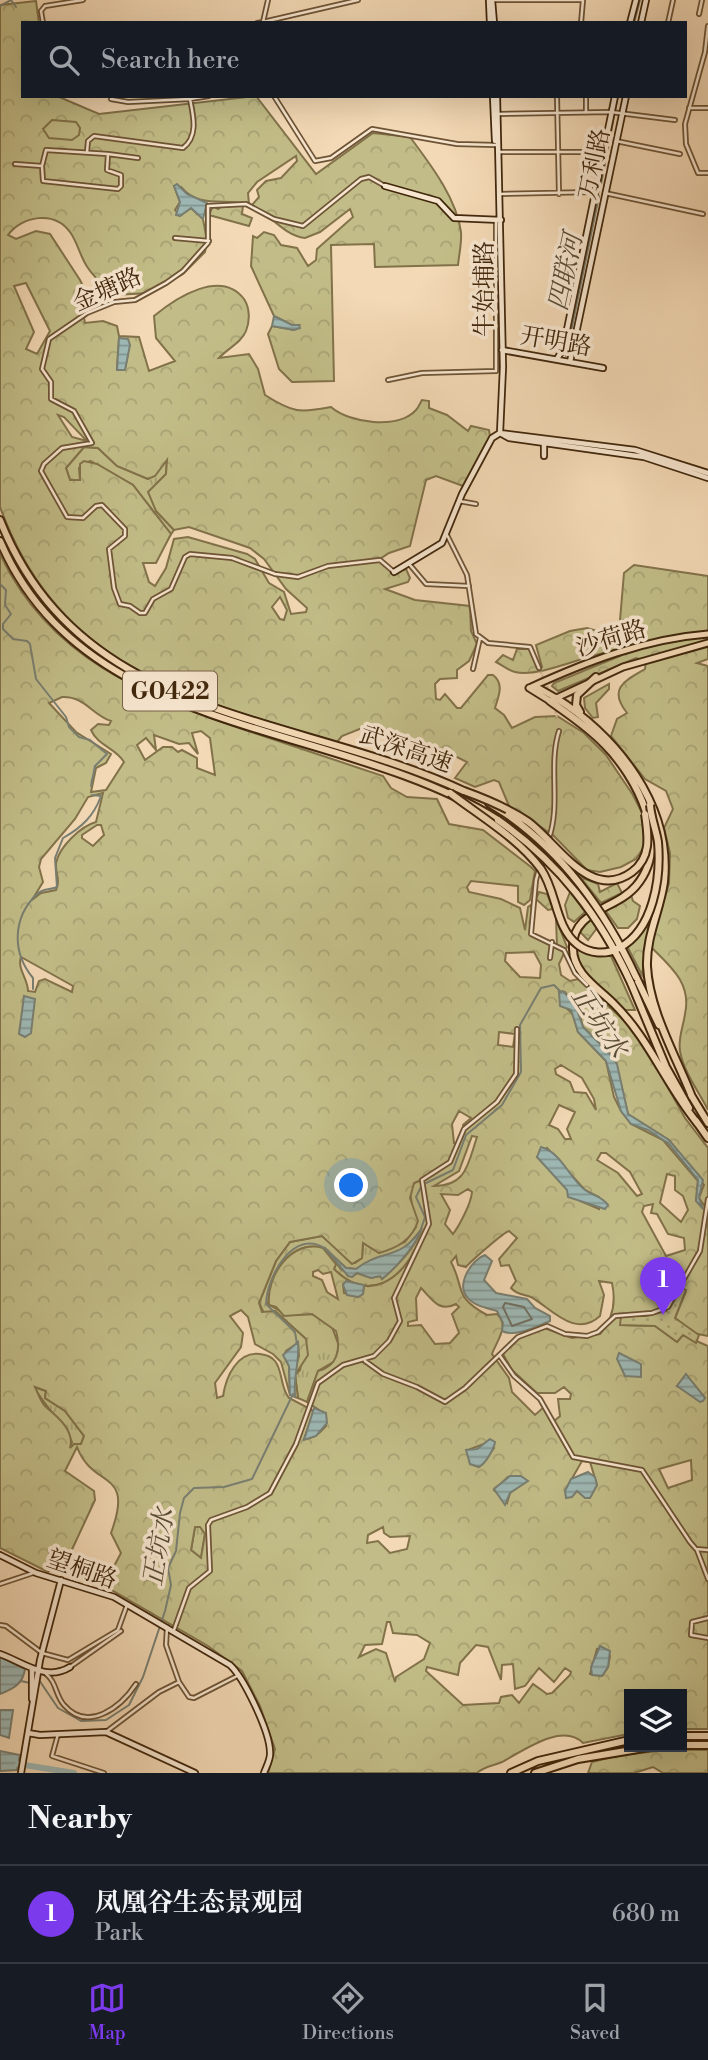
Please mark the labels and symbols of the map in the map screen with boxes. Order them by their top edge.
street label: 万利路 [573,126,617,203]
water label: 四联河 [542,227,591,314]
street label: 牛始埔路 [470,241,500,337]
street label: 金塘路 [68,262,146,318]
street label: 开明路 [518,321,594,363]
street label: 沙荷路 [572,614,650,664]
road number: G0422 [123,671,217,710]
street label: 武深高速 [355,720,456,780]
water label: 正坑水 [564,981,636,1066]
your location [334,1168,368,1202]
pin: 1 [640,1257,686,1315]
water label: 正坑水 [137,1503,181,1588]
street label: 望桐路 [43,1544,121,1596]

